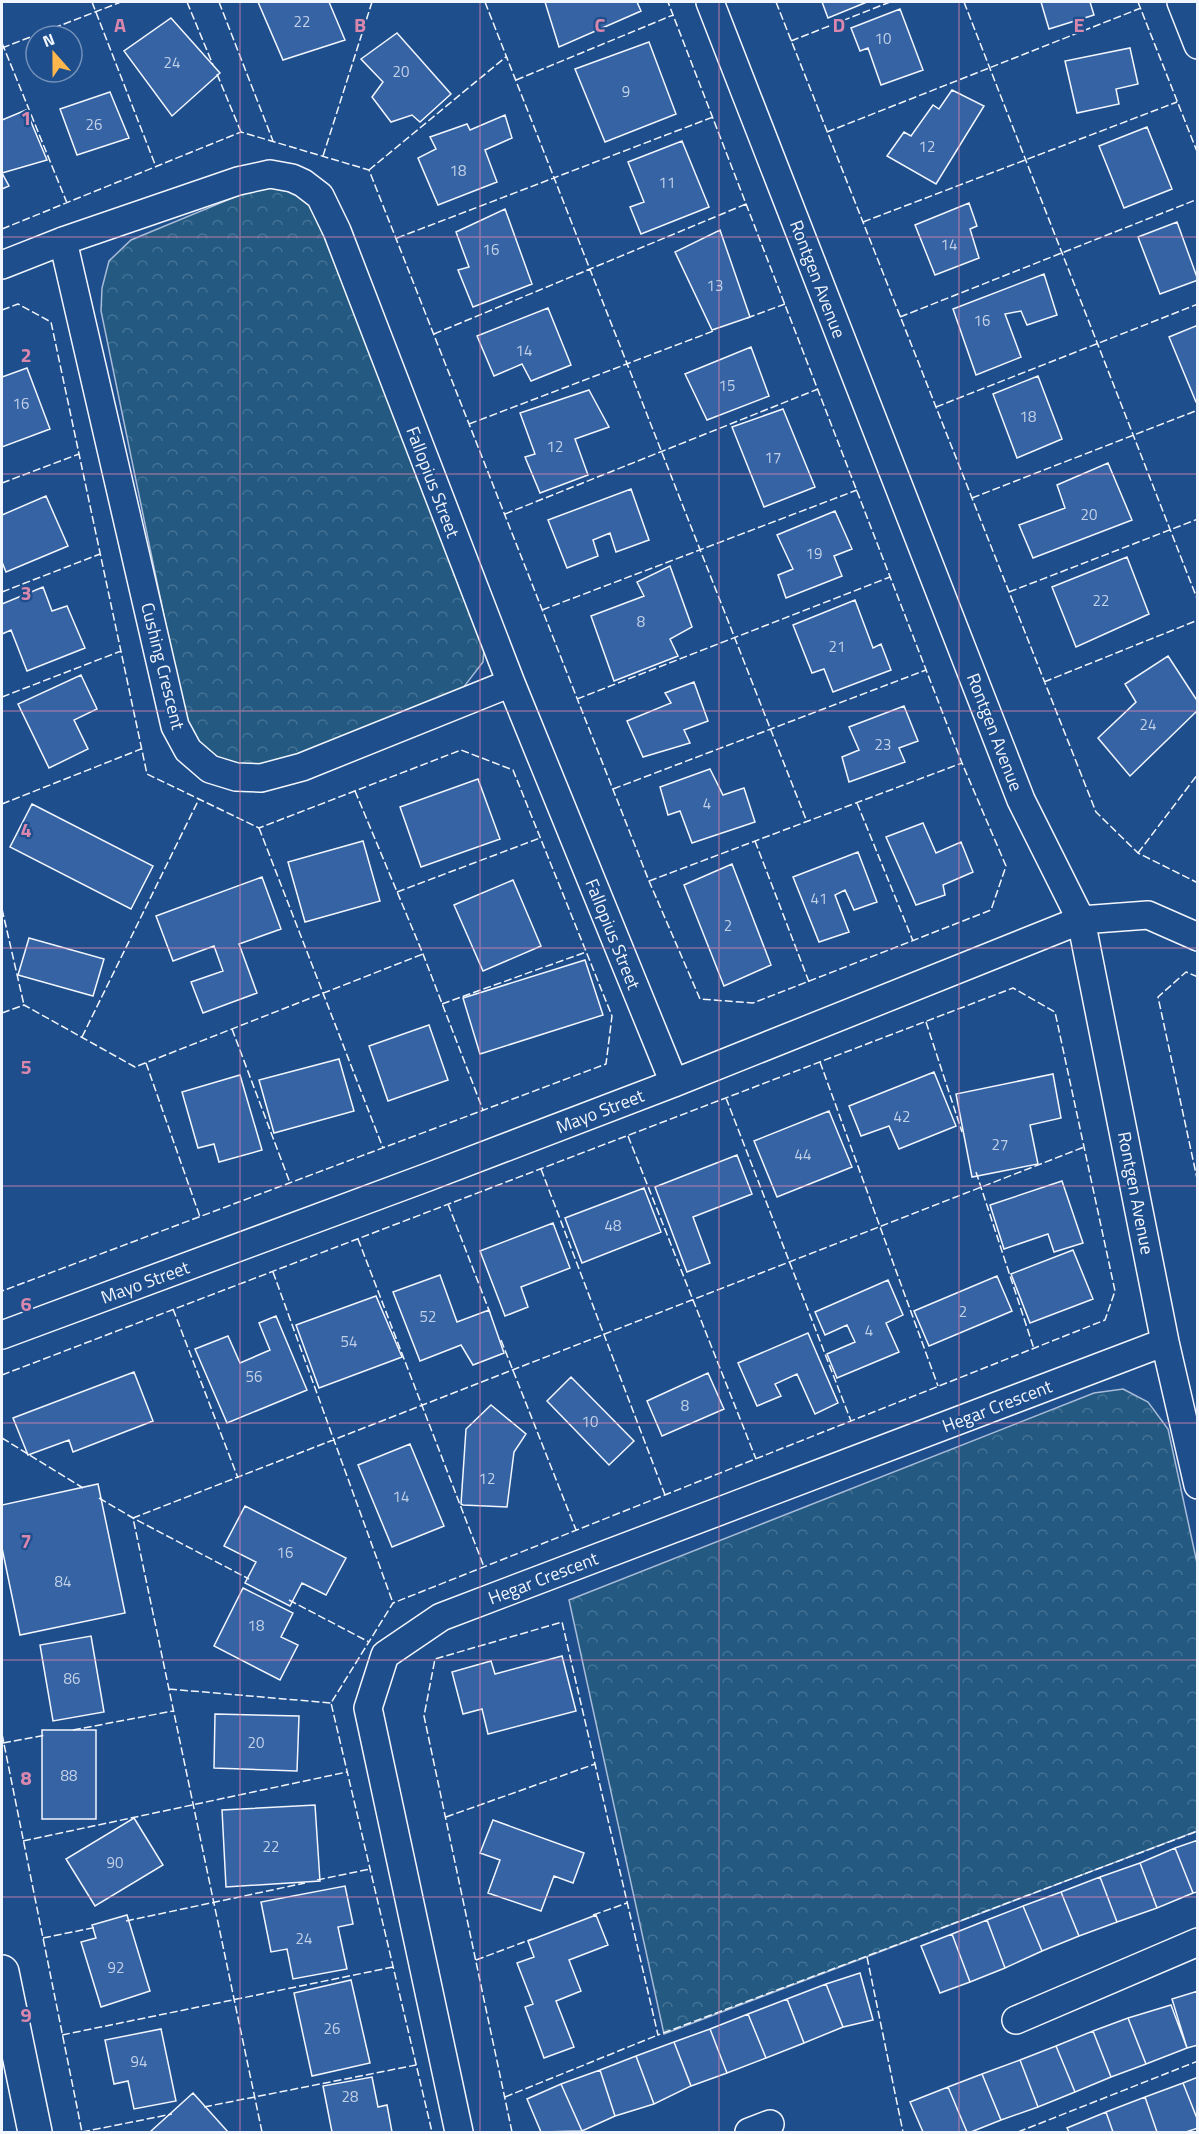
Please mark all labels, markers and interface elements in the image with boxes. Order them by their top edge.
text: A [114,9,126,40]
text: B [354,9,366,40]
text: C [595,9,606,40]
text: D [833,9,845,40]
text: E [1073,9,1085,40]
house number: 22 [294,10,310,33]
north arrow [24,24,84,84]
text: N [39,27,58,53]
house number: 10 [875,27,891,50]
house number: 24 [164,51,180,74]
house number: 20 [393,60,409,83]
house number: 9 [622,80,630,103]
text: 1 [20,102,32,133]
house number: 26 [86,113,102,136]
house number: 12 [919,135,935,158]
house number: 18 [450,159,466,182]
house number: 11 [659,171,675,194]
street label: Rontgen Avenue [783,216,853,342]
house number: 14 [941,233,957,256]
house number: 16 [483,238,499,261]
house number: 13 [707,274,723,297]
house number: 16 [974,309,990,332]
text: 2 [20,339,32,370]
house number: 14 [516,339,532,362]
house number: 15 [719,374,735,397]
house number: 16 [13,392,29,415]
house number: 18 [1020,405,1036,428]
street label: Fallopius Street [399,422,467,542]
house number: 12 [547,435,563,458]
house number: 17 [765,446,781,469]
house number: 20 [1081,503,1097,526]
house number: 19 [806,542,822,565]
text: 3 [20,577,32,608]
house number: 22 [1093,589,1109,612]
street label: Cushing Crescent [134,600,192,733]
house number: 8 [637,610,645,633]
house number: 21 [829,635,845,658]
street label: Rontgen Avenue [960,669,1030,795]
house number: 24 [1140,713,1156,736]
house number: 23 [875,733,891,756]
house number: 4 [703,792,711,815]
text: 4 [20,814,32,845]
street label: Fallopius Street [578,874,648,994]
house number: 41 [811,887,827,910]
house number: 2 [724,914,732,937]
text: 5 [20,1051,32,1082]
street label: Mayo Street [552,1082,649,1140]
house number: 42 [894,1105,910,1128]
street label: Rontgen Avenue [1111,1129,1161,1257]
house number: 27 [992,1133,1008,1156]
house number: 44 [795,1143,811,1166]
house number: 48 [605,1214,621,1237]
street label: Mayo Street [97,1253,194,1310]
text: 6 [20,1288,32,1319]
house number: 2 [959,1300,967,1323]
house number: 52 [420,1305,436,1328]
house number: 4 [865,1319,873,1342]
house number: 54 [341,1330,357,1353]
house number: 56 [246,1365,262,1388]
street label: Hegar Crescent [938,1372,1056,1439]
house number: 8 [681,1394,689,1417]
house number: 10 [582,1410,598,1433]
house number: 12 [479,1467,495,1490]
house number: 14 [393,1485,409,1508]
text: 7 [20,1525,32,1556]
house number: 16 [277,1541,293,1564]
street label: Hegar Crescent [484,1544,602,1611]
house number: 84 [55,1570,71,1593]
house number: 18 [248,1614,264,1637]
house number: 86 [64,1667,80,1690]
house number: 20 [248,1731,264,1754]
text: 8 [20,1762,32,1793]
house number: 88 [61,1764,77,1787]
house number: 22 [263,1835,279,1858]
house number: 90 [107,1851,123,1874]
house number: 24 [296,1927,312,1950]
house number: 92 [108,1956,124,1979]
text: 9 [20,1999,32,2030]
house number: 26 [324,2017,340,2040]
house number: 94 [131,2050,147,2073]
house number: 28 [342,2085,358,2108]

